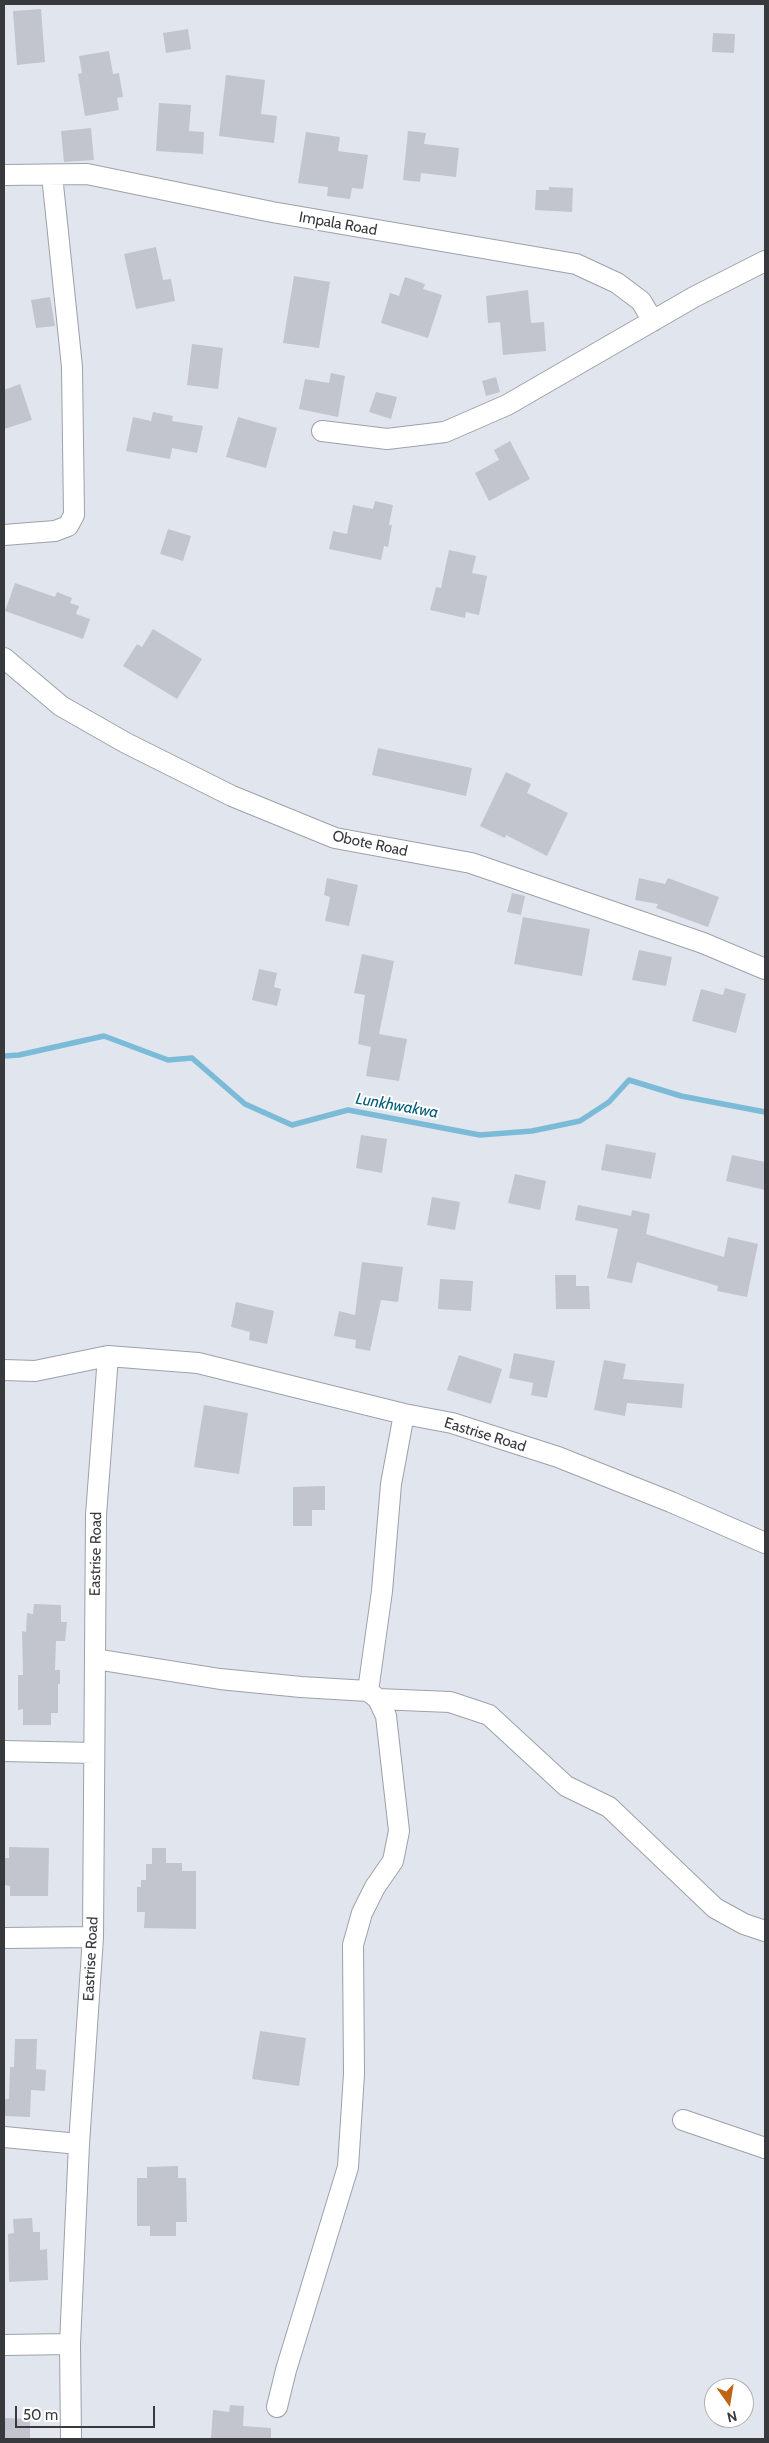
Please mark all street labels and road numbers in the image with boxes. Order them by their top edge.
street label: Impala Road [298,208,378,240]
street label: Obote Road [331,827,409,861]
street label: Eastrise Road [442,1414,528,1456]
street label: Eastrise Road [86,1512,106,1596]
street label: Eastrise Road [80,1916,102,2002]

